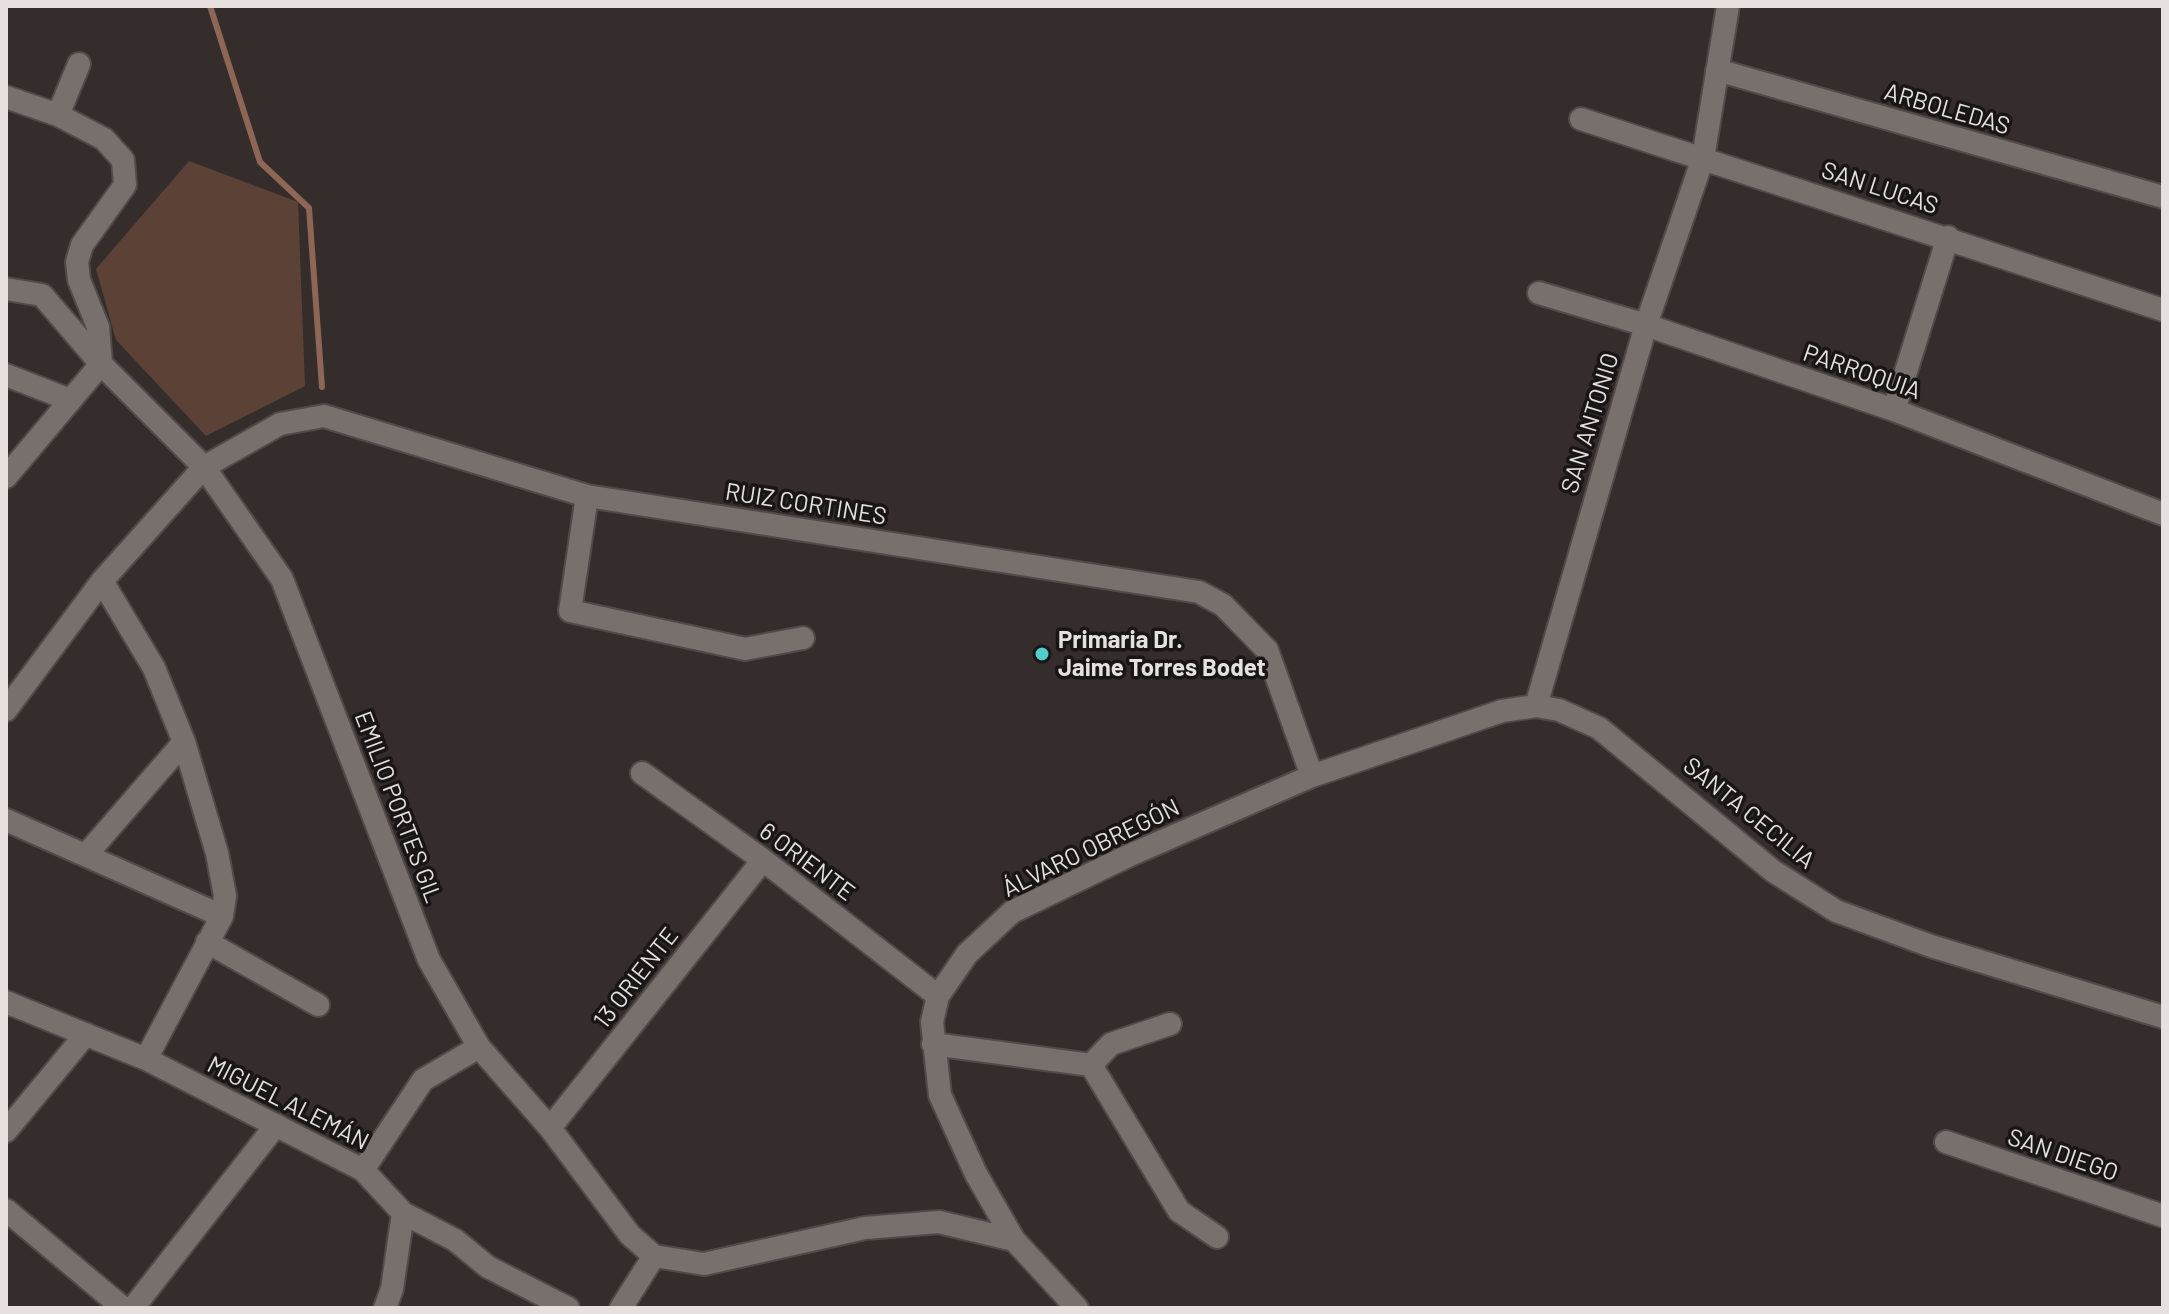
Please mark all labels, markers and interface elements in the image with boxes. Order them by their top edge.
street label: ARBOLEDAS [1881,77,2013,141]
street label: SAN LUCAS [1818,156,1942,220]
street label: PARROQUIA [1799,338,1925,406]
street label: SAN ANTONIO [1555,349,1625,497]
street label: RUIZ CORTINES [723,477,889,531]
place label: Primaria Dr. Jaime Torres Bodet [1058,626,1266,682]
marker: Primaria Dr. Jaime Torres Bodet [1033,645,1051,663]
street label: EMILIO PORTES GIL [348,707,448,907]
street label: SANTA CECILIA [1677,751,1821,875]
street label: ÁLVARO OBREGÓN [998,793,1184,903]
street label: 6 ORIENTE [754,817,860,907]
street label: 13 ORIENTE [588,922,684,1034]
street label: MIGUEL ALEMÁN [202,1050,374,1156]
street label: SAN DIEGO [2004,1123,2122,1187]

